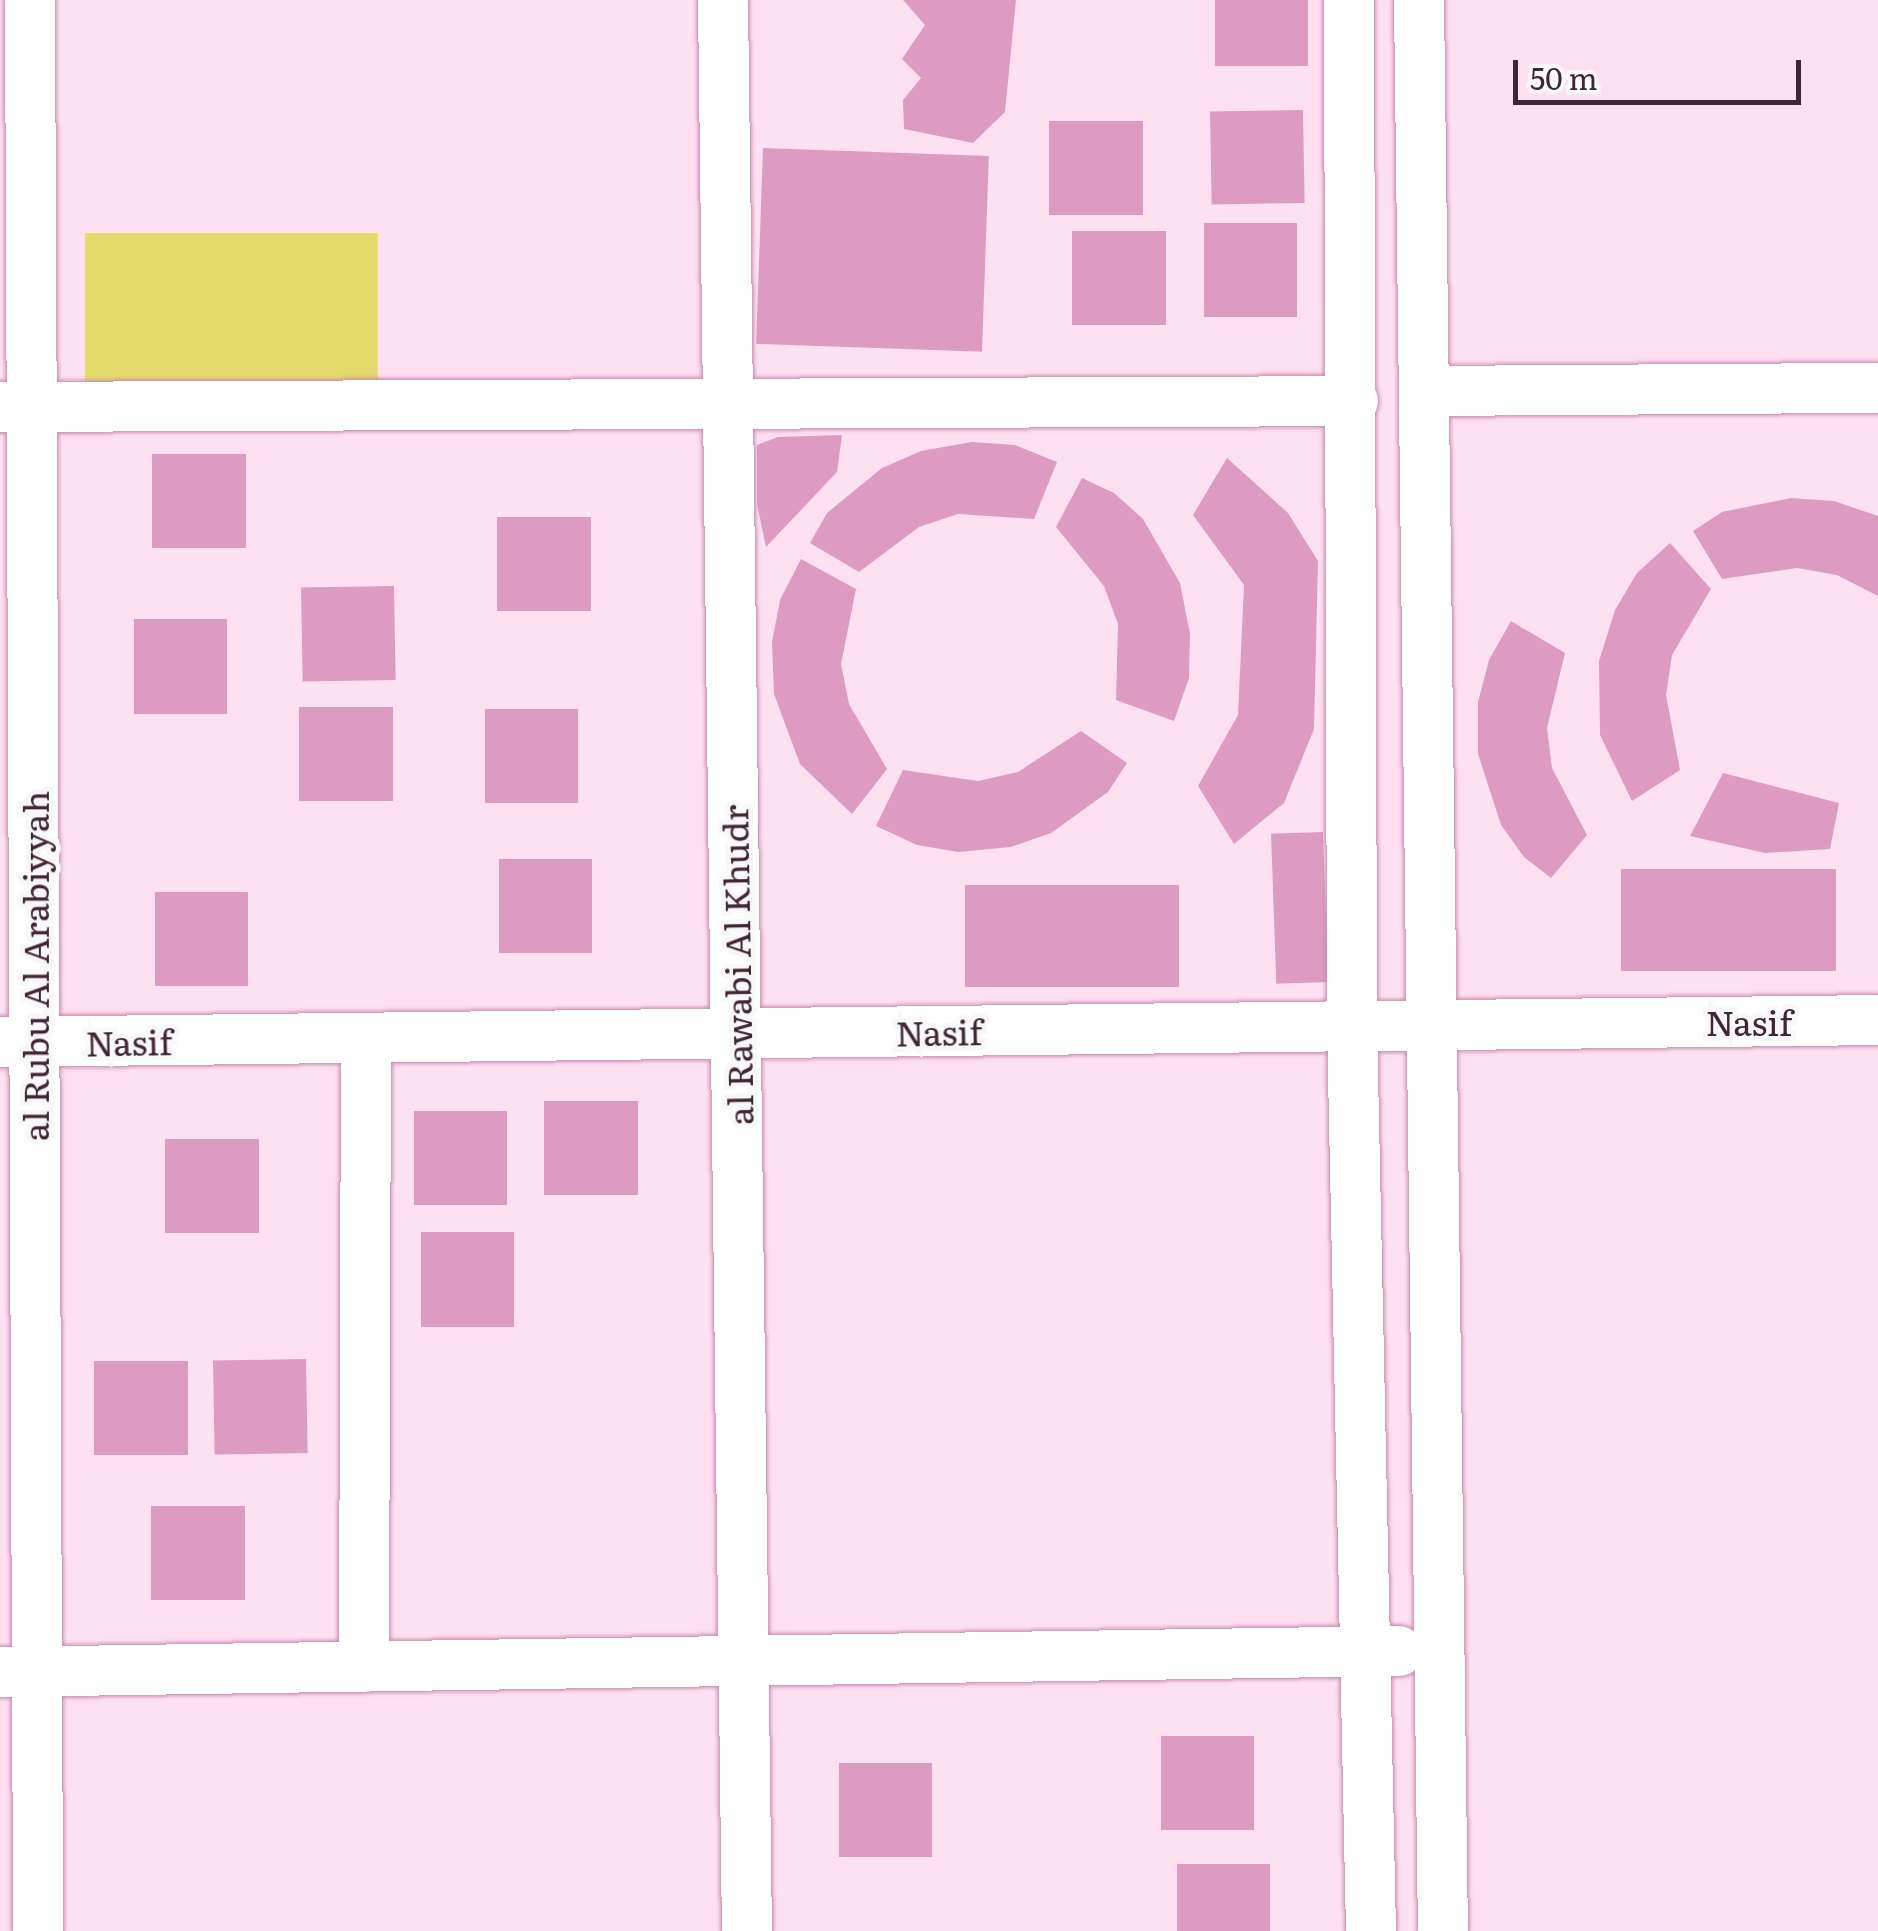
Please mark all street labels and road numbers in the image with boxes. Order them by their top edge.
street label: al Rubu Al Arabiyyah [13,791,55,1141]
street label: al Rawabi Al Khudr [712,804,760,1126]
street label: Nasif [1705,1000,1793,1042]
street label: Nasif [895,1009,983,1053]
street label: Nasif [85,1019,173,1063]

